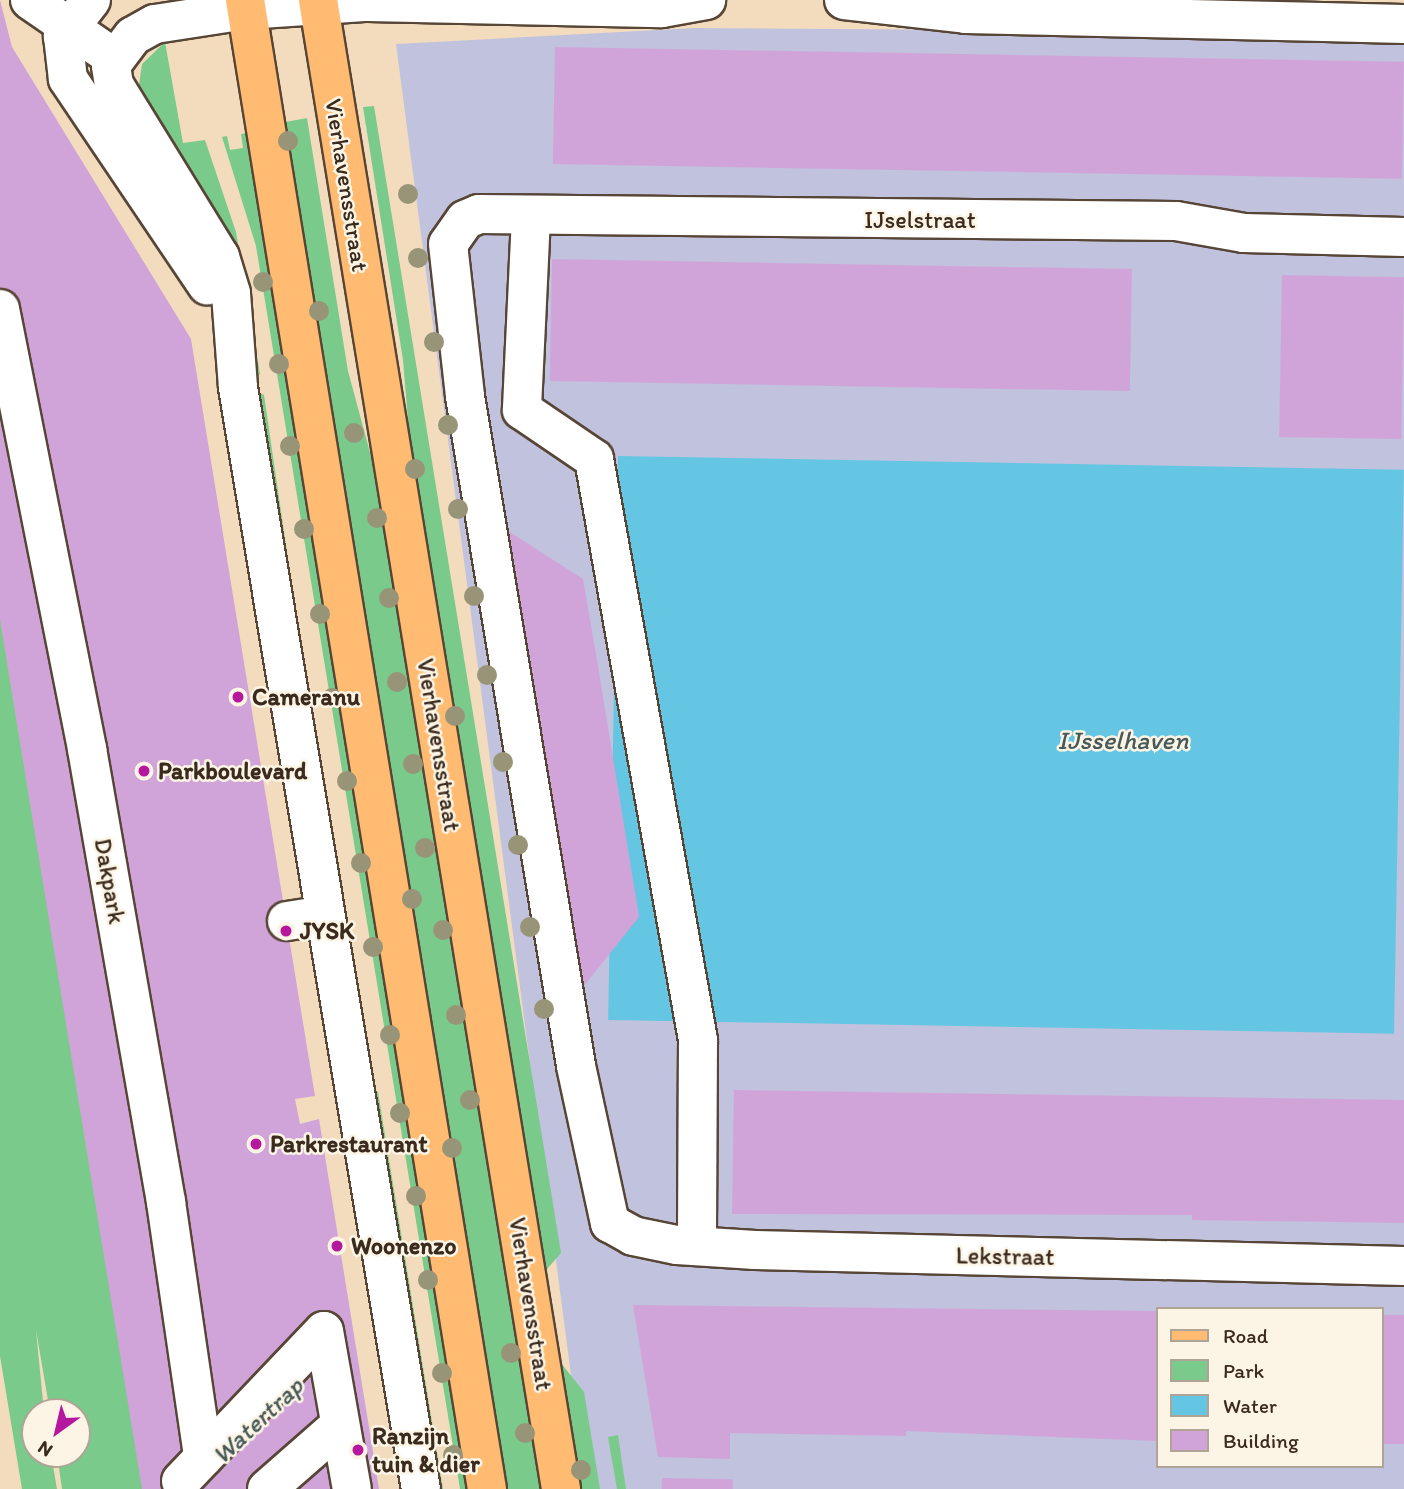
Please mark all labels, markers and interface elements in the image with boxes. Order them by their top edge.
street label: Vierhavensstraat [319,96,375,274]
street label: IJselstraat [864,206,976,234]
street label: Vierhavensstraat [411,656,467,834]
place label: Cameranu [252,683,360,711]
marker: Cameranu [230,689,246,705]
water label: IJsselhaven [1058,725,1188,757]
place label: Parkboulevard [158,757,307,785]
marker: Parkboulevard [136,763,152,779]
street label: Dakpark [88,836,132,926]
place label: JYSK [300,917,354,945]
marker: JYSK [278,923,294,939]
place label: Parkrestaurant [270,1130,427,1158]
marker: Parkrestaurant [248,1136,264,1152]
street label: Vierhavensstraat [503,1215,559,1393]
place label: Woonenzo [351,1232,457,1260]
marker: Woonenzo [329,1238,345,1254]
street label: Lekstraat [956,1241,1054,1271]
legend [1156,1307,1383,1468]
text: Road [1223,1323,1268,1348]
text: Park [1223,1358,1264,1383]
water label: Watertrap [206,1371,310,1471]
text: Water [1223,1393,1277,1418]
north arrow [21,1398,91,1468]
place label: Ranzijn tuin & dier [372,1422,479,1478]
text: Building [1223,1428,1299,1453]
text: N [33,1436,57,1462]
marker: Ranzijn tuin & dier [350,1442,366,1458]

